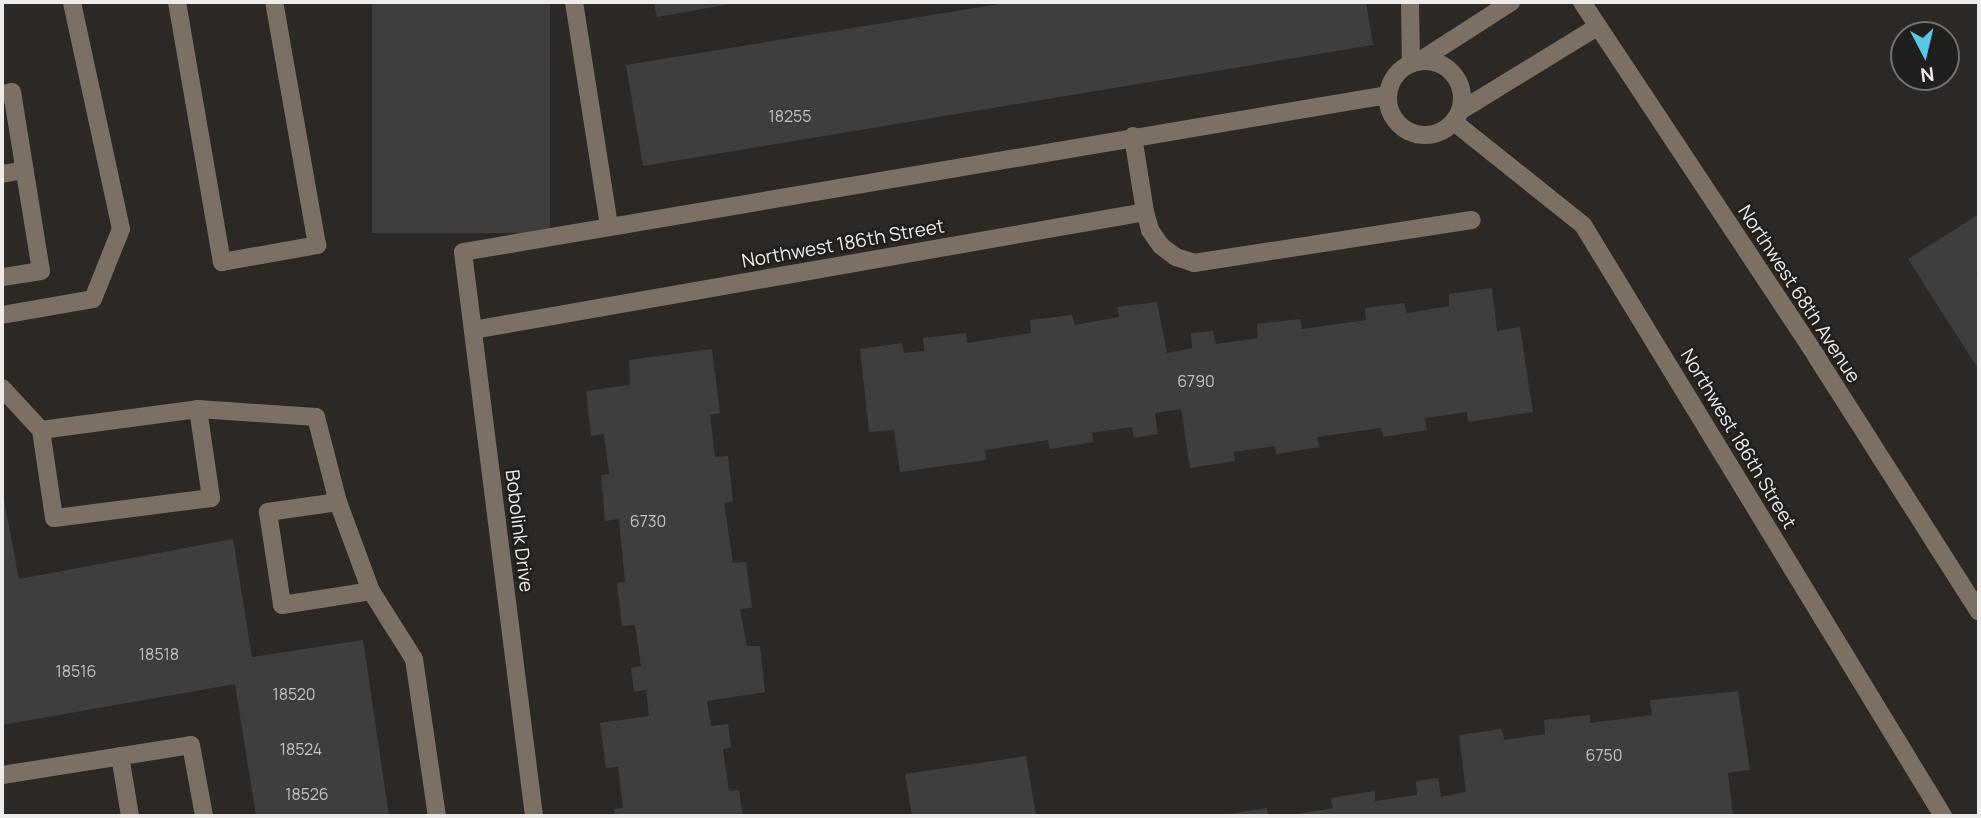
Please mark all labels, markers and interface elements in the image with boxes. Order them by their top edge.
north arrow [1890,21,1960,91]
text: N [1919,61,1936,89]
house number: 18255 [768,106,812,126]
street label: Northwest 68th Avenue [1733,201,1865,387]
street label: Northwest 186th Street [740,215,946,273]
street label: Northwest 186th Street [1675,345,1801,533]
house number: 6790 [1177,371,1215,391]
street label: Bobolink Drive [500,468,538,594]
house number: 6730 [630,511,666,531]
house number: 18518 [139,644,179,664]
house number: 18516 [56,661,96,681]
house number: 18520 [272,684,316,704]
house number: 18524 [280,739,322,759]
house number: 6750 [1586,745,1622,765]
house number: 18526 [285,784,329,804]

